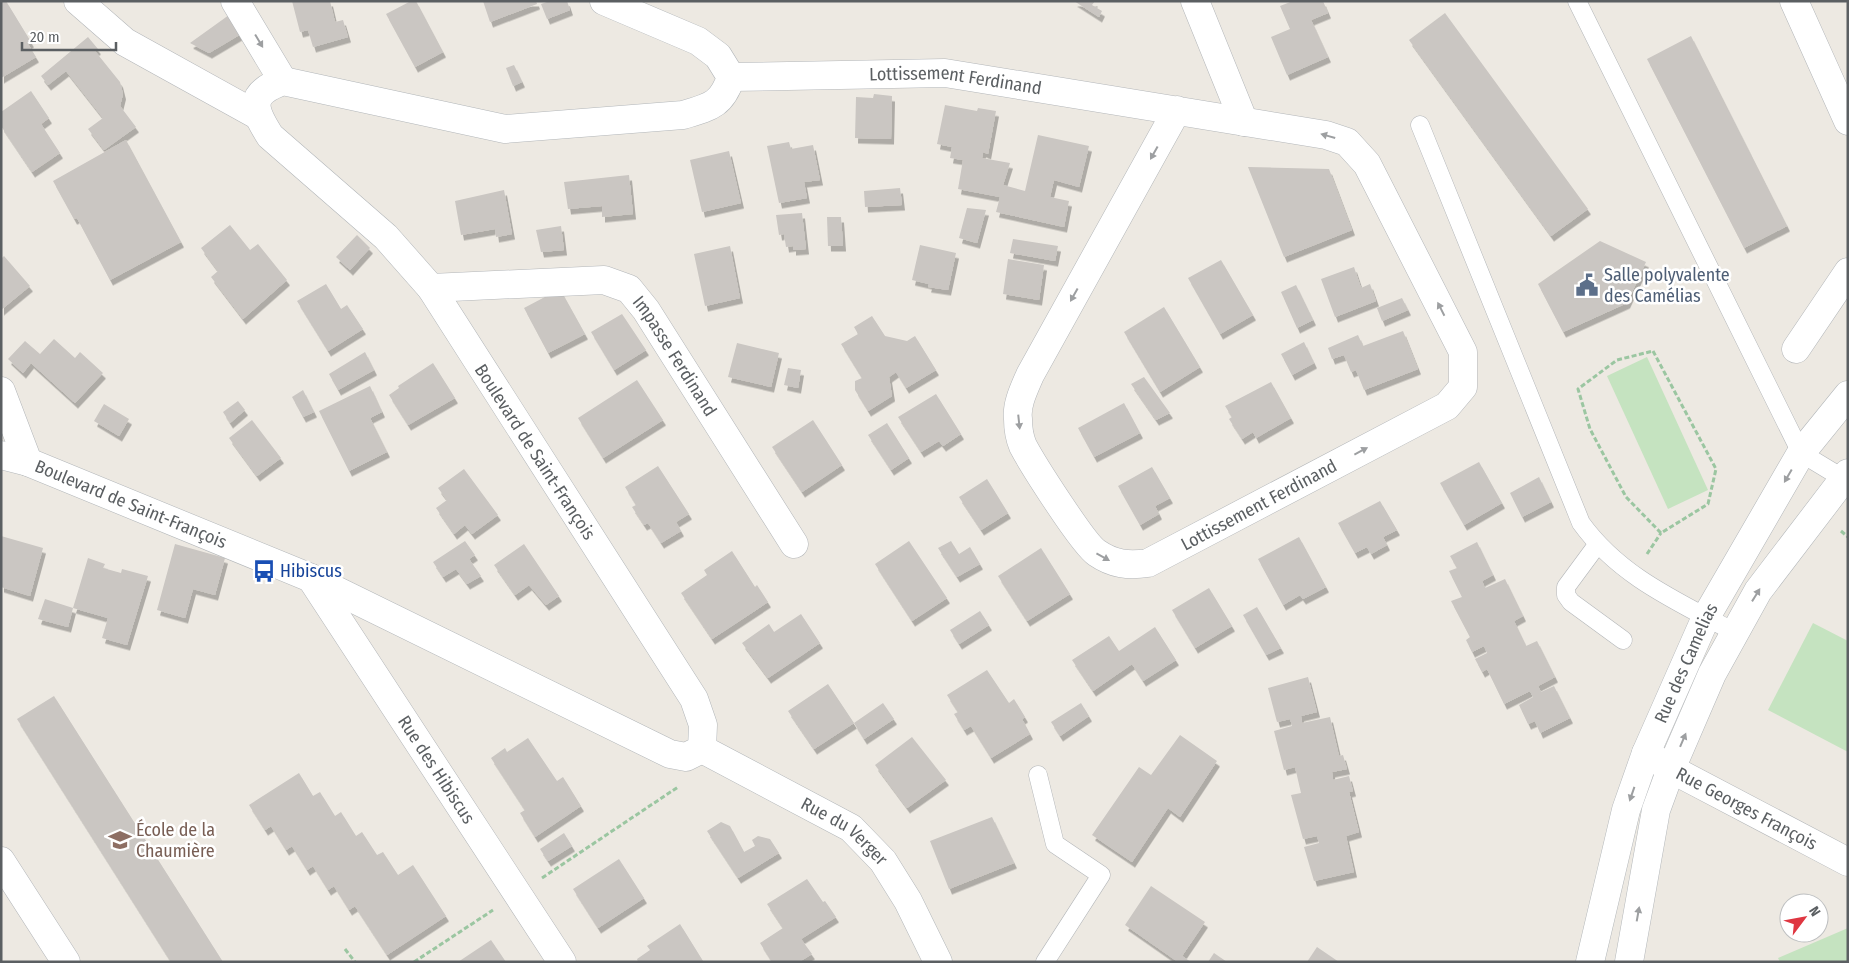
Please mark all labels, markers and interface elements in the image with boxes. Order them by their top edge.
scale bar [22,20,116,52]
text: 20 m [30,28,60,46]
one-way arrow [254,34,263,47]
street label: Lottissement Ferdinand [869,62,1043,100]
one-way arrow [1321,132,1336,140]
one-way arrow [1149,146,1158,160]
place label: Salle polyvalente des Camélias [1604,264,1730,307]
public building icon: Salle polyvalente des Camélias [1574,272,1600,298]
one-way arrow [1070,288,1079,302]
street label: Impasse Ferdinand [628,291,721,420]
one-way arrow [1437,302,1445,316]
street label: Boulevard de Saint-François [470,360,600,544]
one-way arrow [1015,414,1023,430]
one-way arrow [1354,447,1369,455]
street label: Boulevard de Saint-François [32,455,230,553]
street label: Lottissement Ferdinand [1177,455,1341,555]
one-way arrow [1784,469,1792,484]
one-way arrow [1096,553,1111,561]
bus stop icon: Hibiscus [251,558,277,584]
place label: Hibiscus [280,560,342,582]
one-way arrow [1751,589,1761,602]
street label: Rue des Camelias [1650,599,1723,726]
street label: Rue des Hibiscus [393,711,480,828]
one-way arrow [1680,733,1688,747]
street label: Rue Georges François [1672,763,1821,855]
one-way arrow [1628,787,1636,802]
street label: Rue du Verger [797,793,893,870]
place label: École de la Chaumière [136,818,215,862]
school or university icon: École de la Chaumière [107,827,133,853]
north arrow [1779,893,1829,943]
text: N [1805,903,1824,919]
one-way arrow [1634,905,1642,921]

